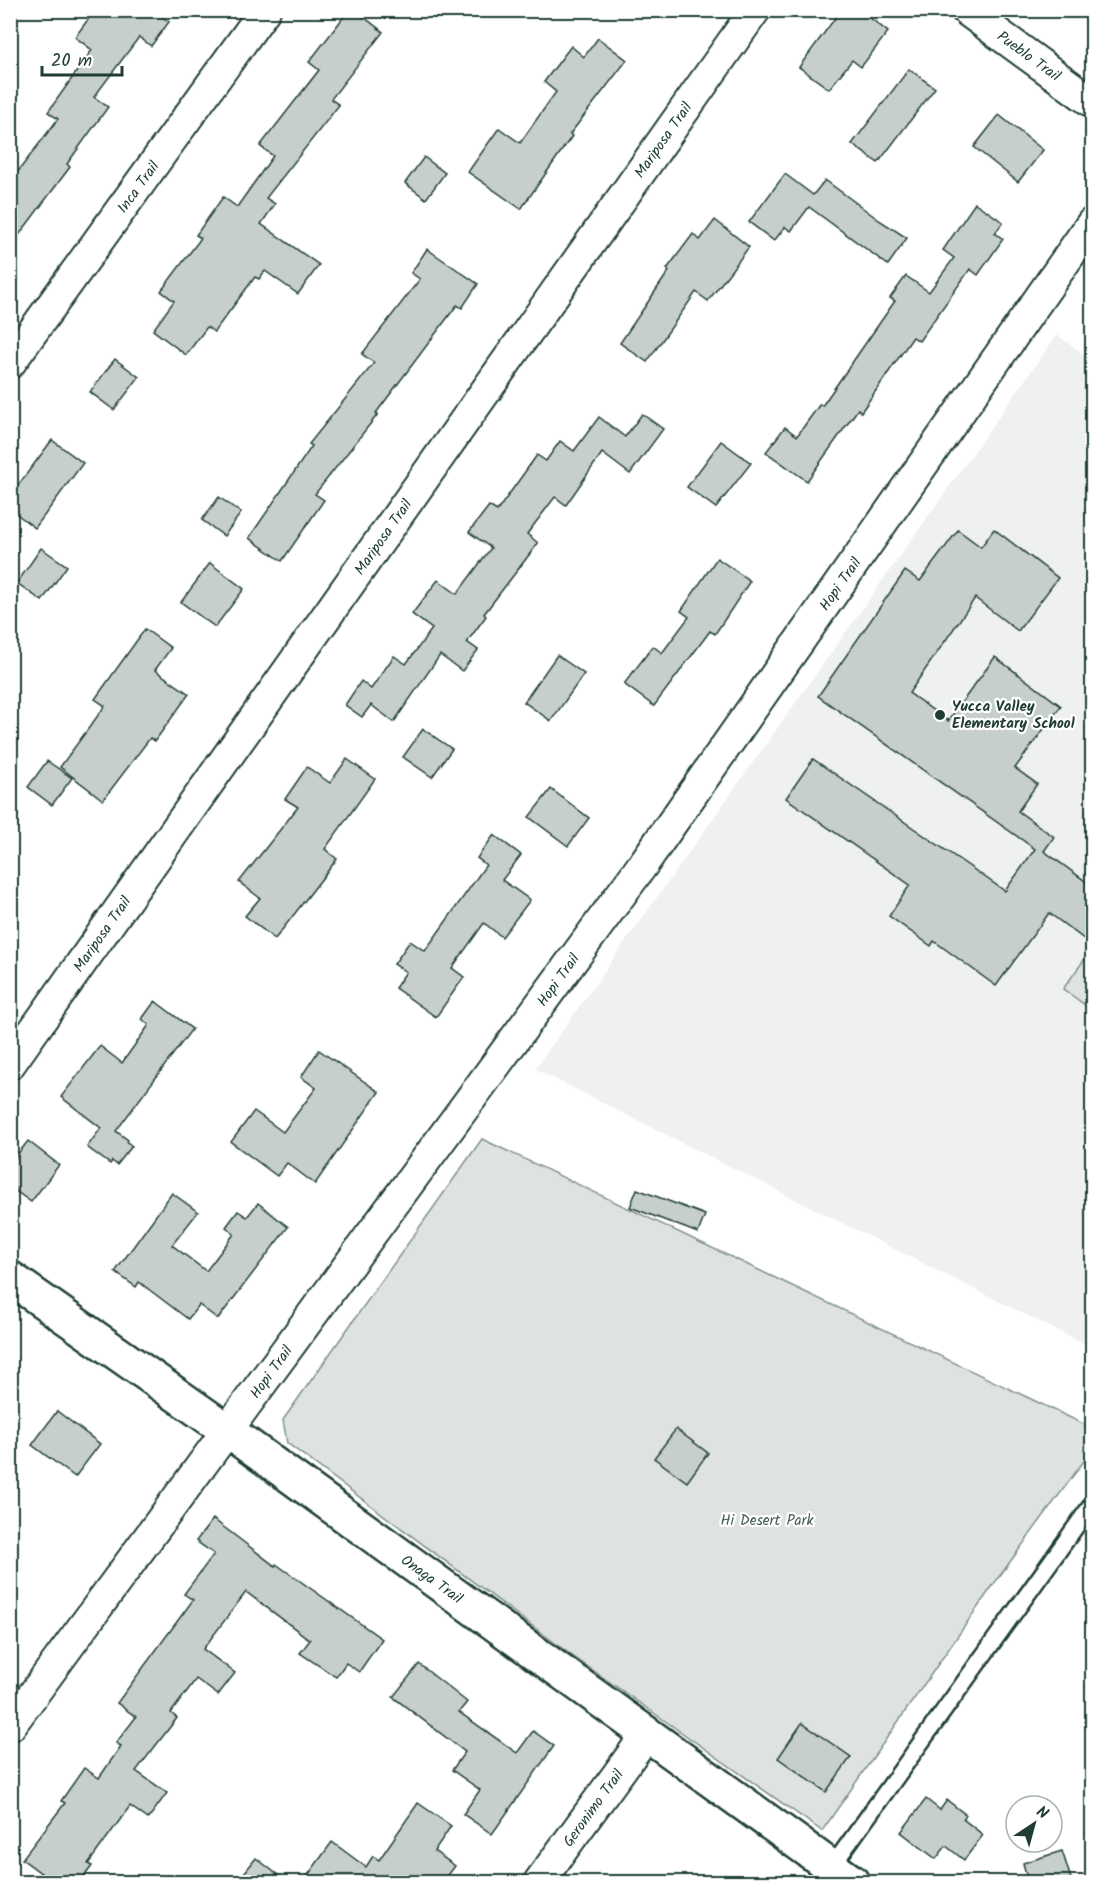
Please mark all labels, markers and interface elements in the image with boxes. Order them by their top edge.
street label: Pueblo Trail [992,25,1066,88]
scale bar [42,39,122,77]
text: 20 m [51,47,92,76]
street label: Mariposa Trail [629,97,699,184]
street label: Inca Trail [112,156,166,219]
street label: Mariposa Trail [349,494,419,581]
street label: Hopi Trail [814,552,868,616]
place label: Yucca Valley Elementary School [952,695,1075,736]
marker: Yucca Valley Elementary School [933,708,947,722]
street label: Mariposa Trail [68,891,138,978]
street label: Hopi Trail [531,949,587,1012]
street label: Hopi Trail [244,1341,300,1404]
park label: Hi Desert Park [720,1509,815,1533]
street label: Onaga Trail [395,1549,468,1611]
street label: Geronimo Trail [557,1764,631,1853]
north arrow [1004,1794,1064,1854]
text: N [1030,1800,1053,1826]

